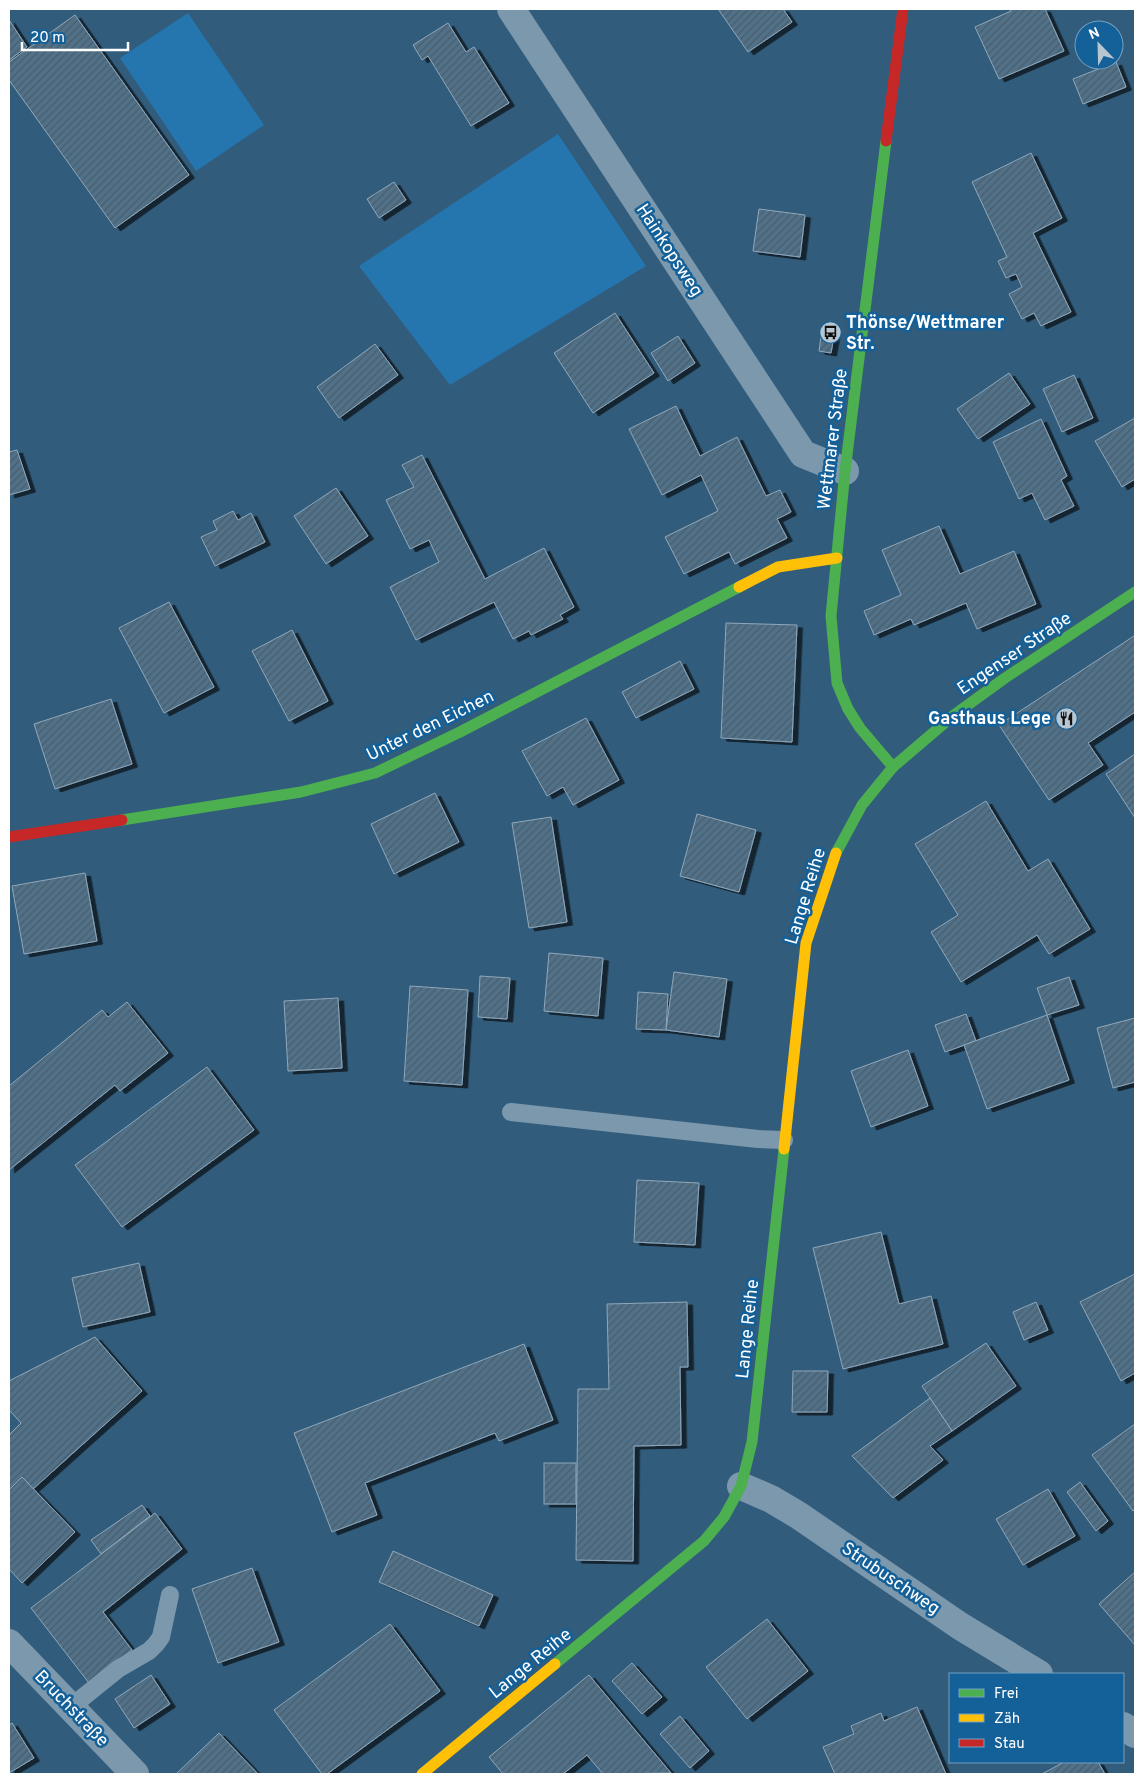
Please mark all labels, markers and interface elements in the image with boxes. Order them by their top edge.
scale bar [22,20,129,52]
north arrow [1074,20,1124,70]
text: N [1087,25,1102,44]
text: 20 m [30,29,65,48]
street label: Hainkopsweg [630,200,707,302]
place label: Thönse/Wettmarer Str. [846,312,1005,356]
bus stop icon: Thönse/Wettmarer Str. [818,320,842,344]
street label: Wettmarer Straße [813,367,854,511]
street label: Engenser Straße [953,608,1076,701]
street label: Unter den Eichen [363,686,498,767]
restaurant icon: Gasthaus Lege [1055,706,1079,730]
place label: Gasthaus Lege [928,708,1051,731]
street label: Lange Reihe [781,845,832,948]
street label: Lange Reihe [732,1278,765,1380]
street label: Strubuschweg [836,1538,944,1621]
street label: Lange Reihe [485,1624,577,1705]
street label: Bruchstraße [29,1666,113,1752]
legend [949,1673,1124,1763]
text: Frei [994,1685,1019,1704]
text: Zäh [994,1710,1020,1729]
text: Stau [994,1735,1025,1754]

